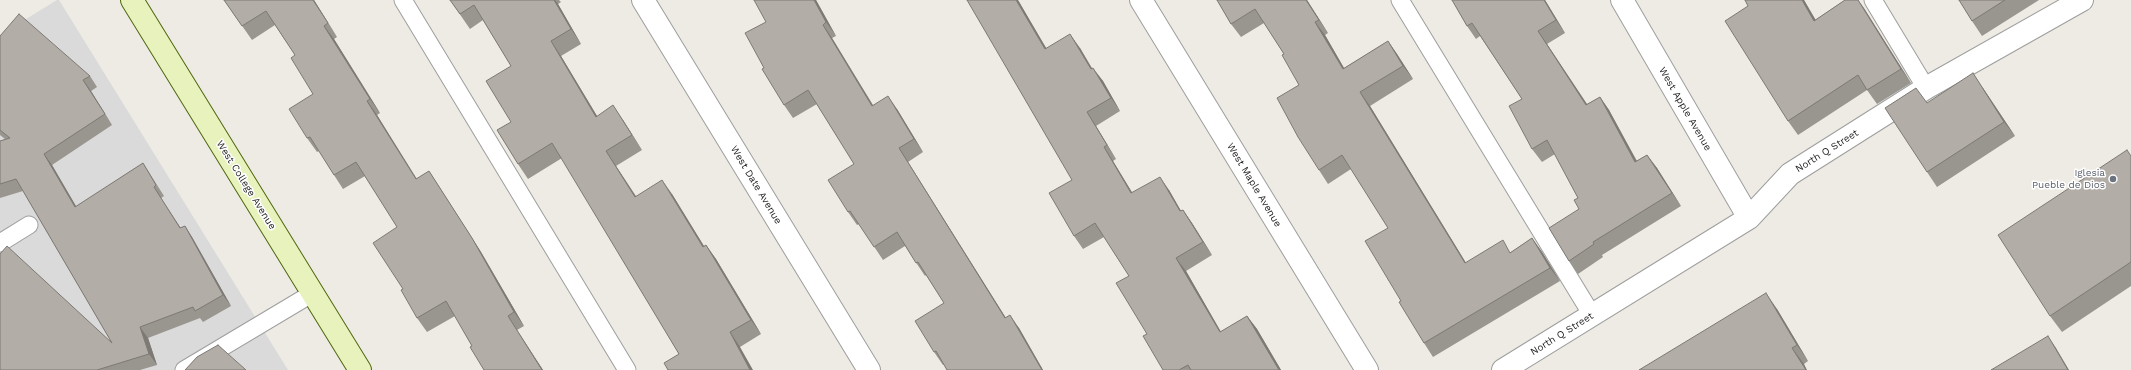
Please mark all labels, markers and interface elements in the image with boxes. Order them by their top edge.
street label: West Apple Avenue [1656,65,1714,153]
street label: North Q Street [1793,127,1861,175]
street label: West College Avenue [214,138,278,232]
street label: West Maple Avenue [1224,141,1284,229]
street label: West Date Avenue [728,144,784,226]
place label: Iglesia Pueble de Dios [2032,167,2105,190]
marker: Iglesia Pueble de Dios [2108,174,2118,184]
street label: North Q Street [1528,310,1596,358]

